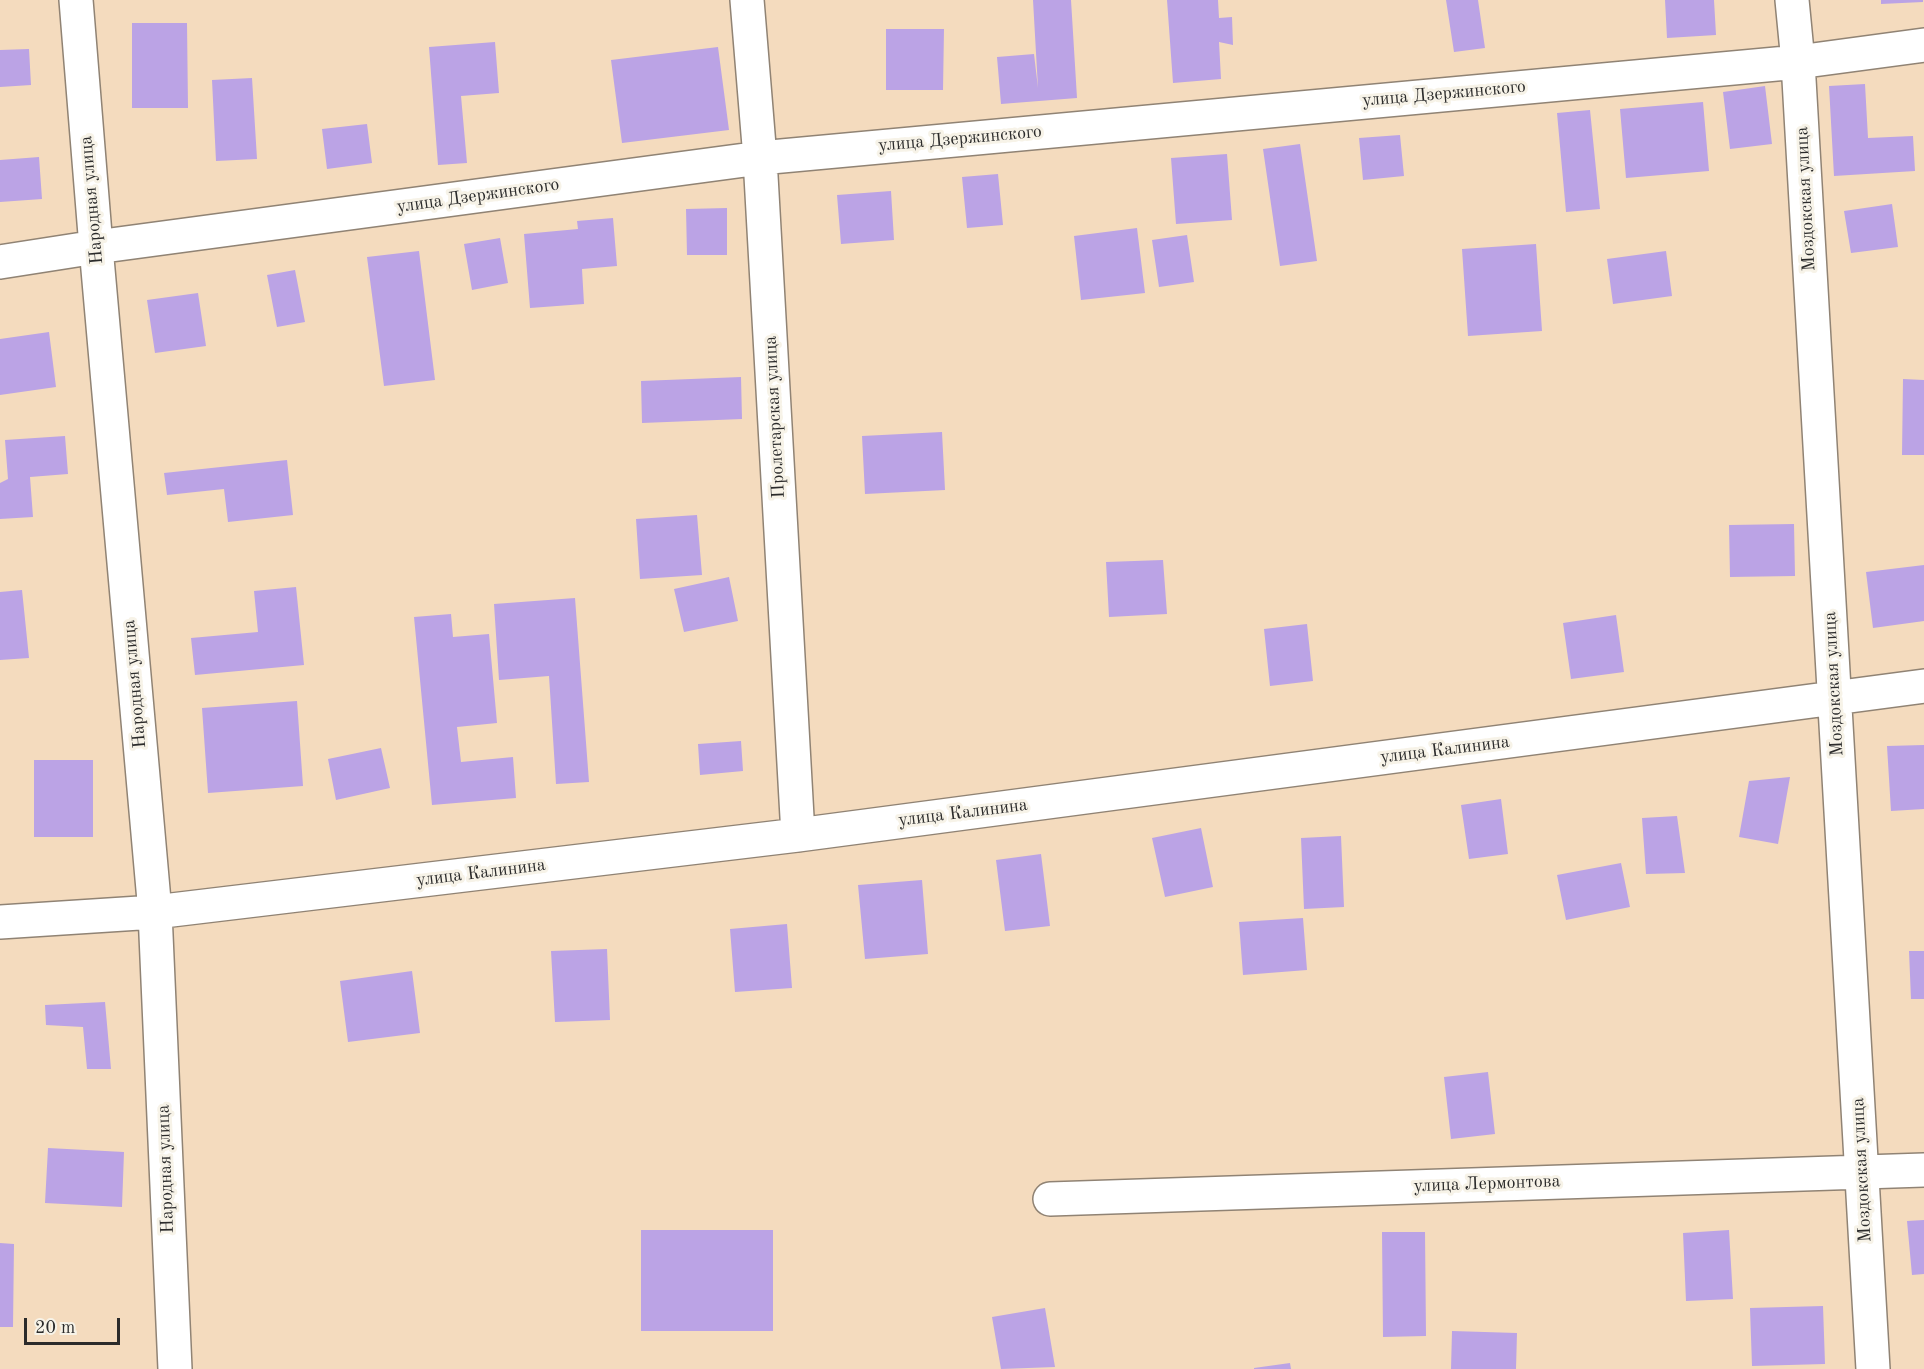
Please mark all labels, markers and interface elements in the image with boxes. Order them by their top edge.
street label: улица Дзержинского [1361,76,1527,112]
street label: улица Дзержинского [877,121,1043,157]
street label: Моздокская улица [1791,126,1821,272]
street label: Народная улица [76,135,108,265]
street label: улица Дзержинского [395,174,561,218]
street label: Пролетарская улица [760,335,790,499]
street label: Моздокская улица [1819,611,1849,757]
street label: Народная улица [119,619,151,749]
street label: улица Калинина [1379,731,1511,769]
street label: улица Калинина [897,794,1029,832]
street label: улица Калинина [415,854,547,892]
street label: Моздокская улица [1847,1097,1877,1243]
street label: Народная улица [153,1104,179,1234]
street label: улица Лермонтова [1413,1171,1561,1197]
scale bar [27,1306,123,1344]
text: 20 m [35,1319,75,1337]

